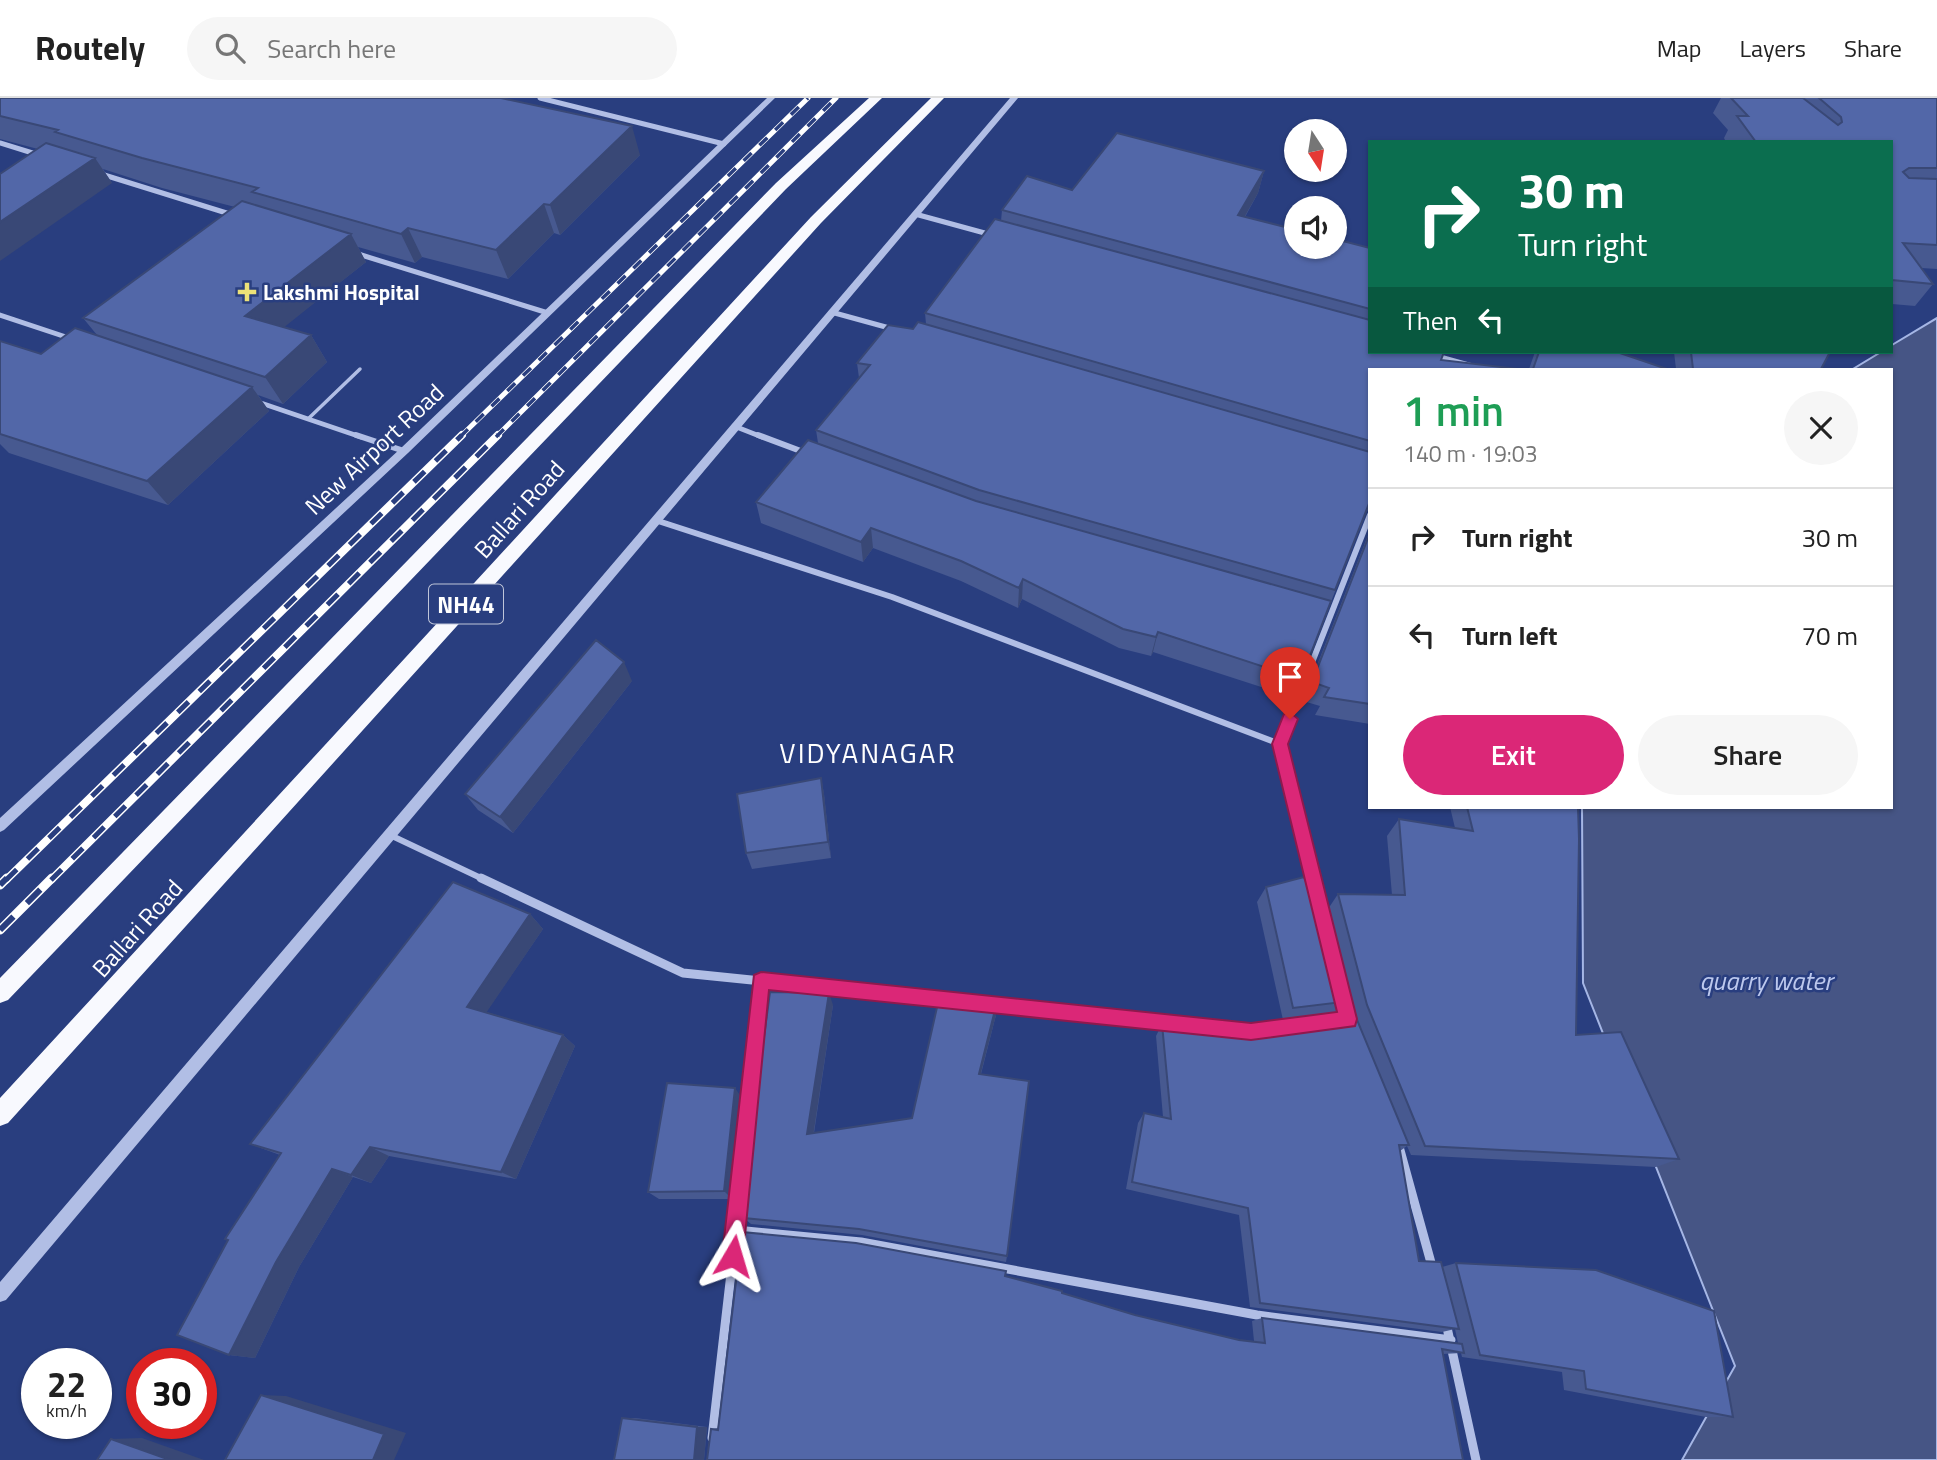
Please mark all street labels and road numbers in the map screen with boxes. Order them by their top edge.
street label: New Airport Road [296,375,452,523]
street label: Ballari Road [465,452,573,566]
road number: NH44 [429,584,503,624]
street label: Ballari Road [83,871,191,985]

